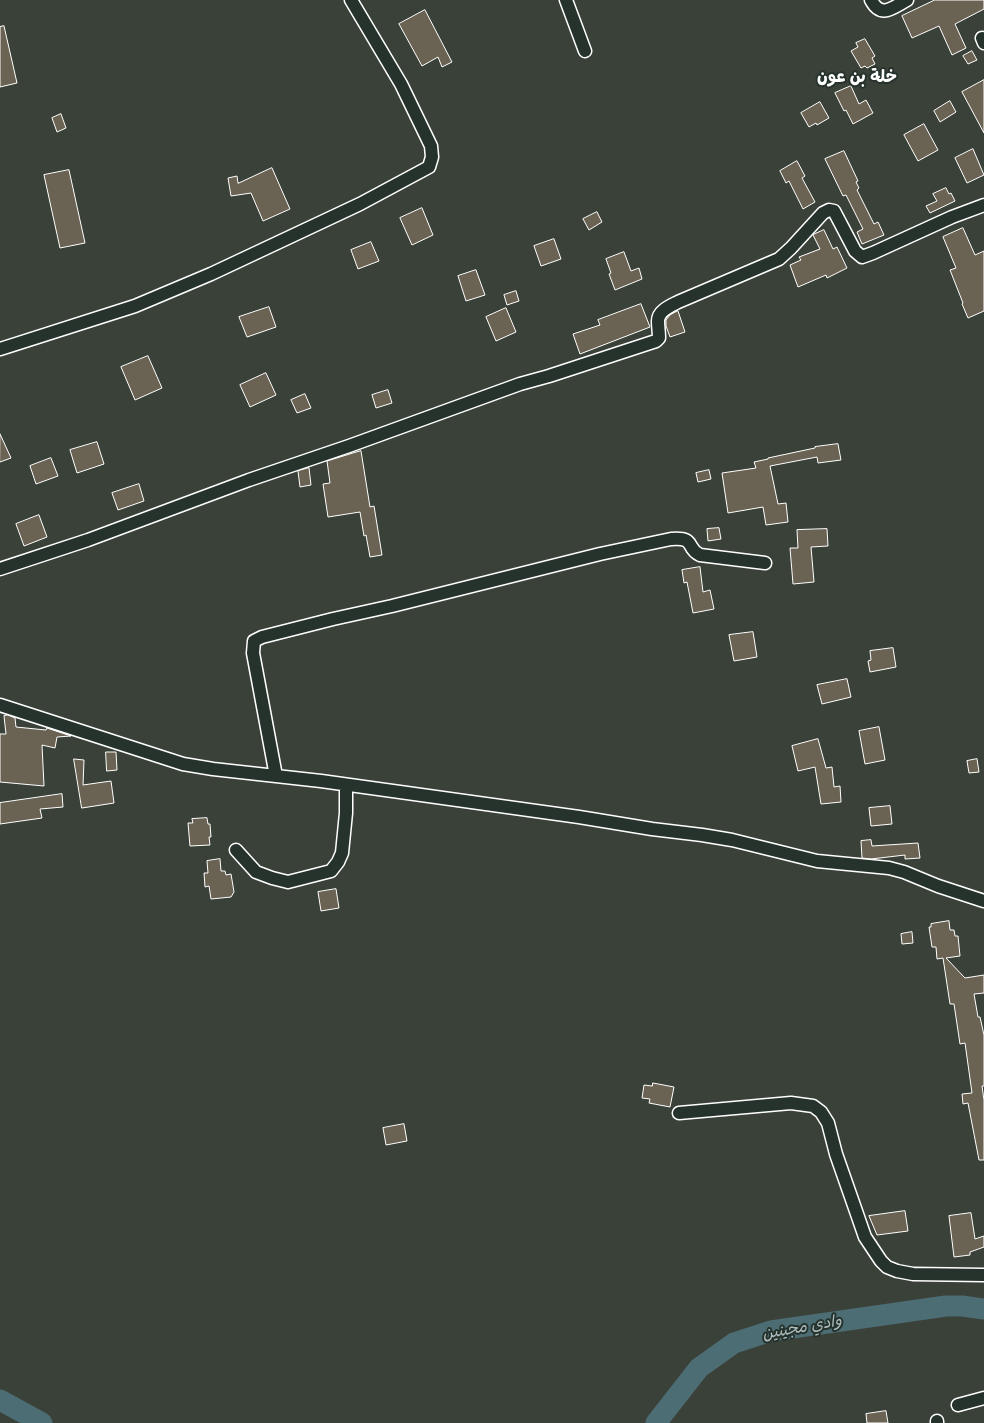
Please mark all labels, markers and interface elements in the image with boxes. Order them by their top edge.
district label: خلة بن عون [817,68,897,88]
water label: وادي مجينين [761,1312,843,1344]

